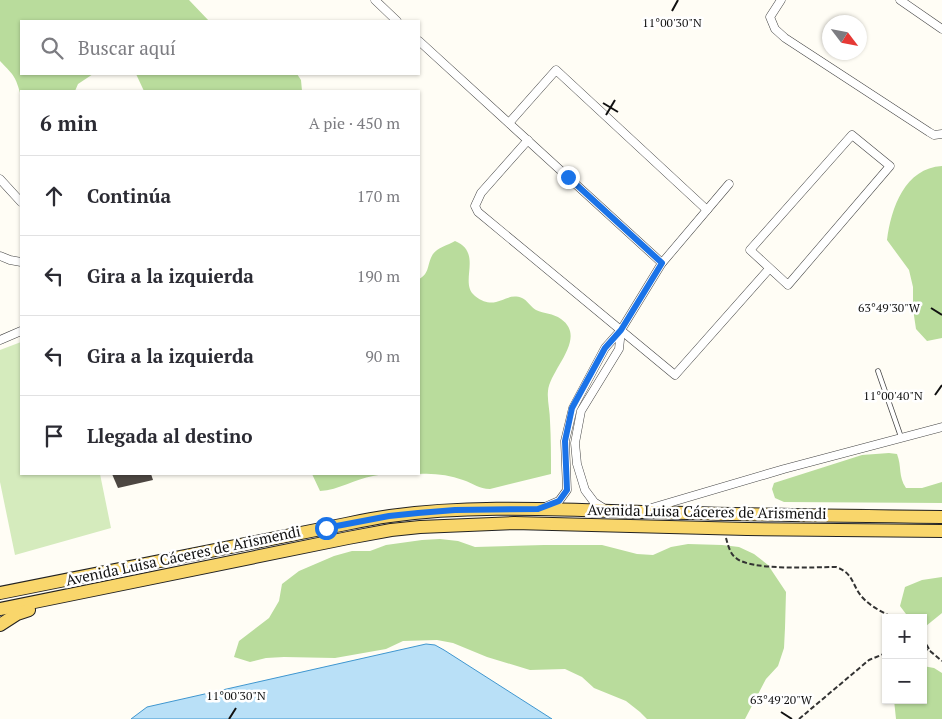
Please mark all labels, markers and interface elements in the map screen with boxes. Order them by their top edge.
text: 11°00'30"N [642,15,702,30]
north arrow [822,15,867,60]
search box [20,20,420,75]
icon: search [38,34,66,62]
text: Buscar aquí [78,35,176,60]
text: 6 min [40,109,97,137]
text: A pie · 450 m [309,112,400,134]
route end [557,166,580,189]
icon: ahead [40,182,68,210]
text: Continúa [87,183,171,208]
text: 170 m [357,185,400,207]
icon: left [40,262,68,290]
text: Gira a la izquierda [87,263,254,288]
text: 190 m [357,265,400,287]
text: 63°49'30"W [858,300,921,315]
icon: left [40,342,68,370]
text: Gira a la izquierda [87,343,254,368]
text: 90 m [365,345,400,367]
text: 11°00'40"N [863,388,923,403]
icon: arrive [40,422,68,450]
text: Llegada al destino [87,423,253,448]
street label: Avenida Luisa Cáceres de Arismendi [587,499,827,523]
route start [315,517,338,540]
street label: Avenida Luisa Cáceres de Arismendi [64,520,302,590]
map controls [882,614,927,704]
button: + [882,614,927,659]
button: − [882,659,927,704]
text: 11°00'30"N [206,688,266,703]
text: 63°49'20"W [750,692,813,707]

